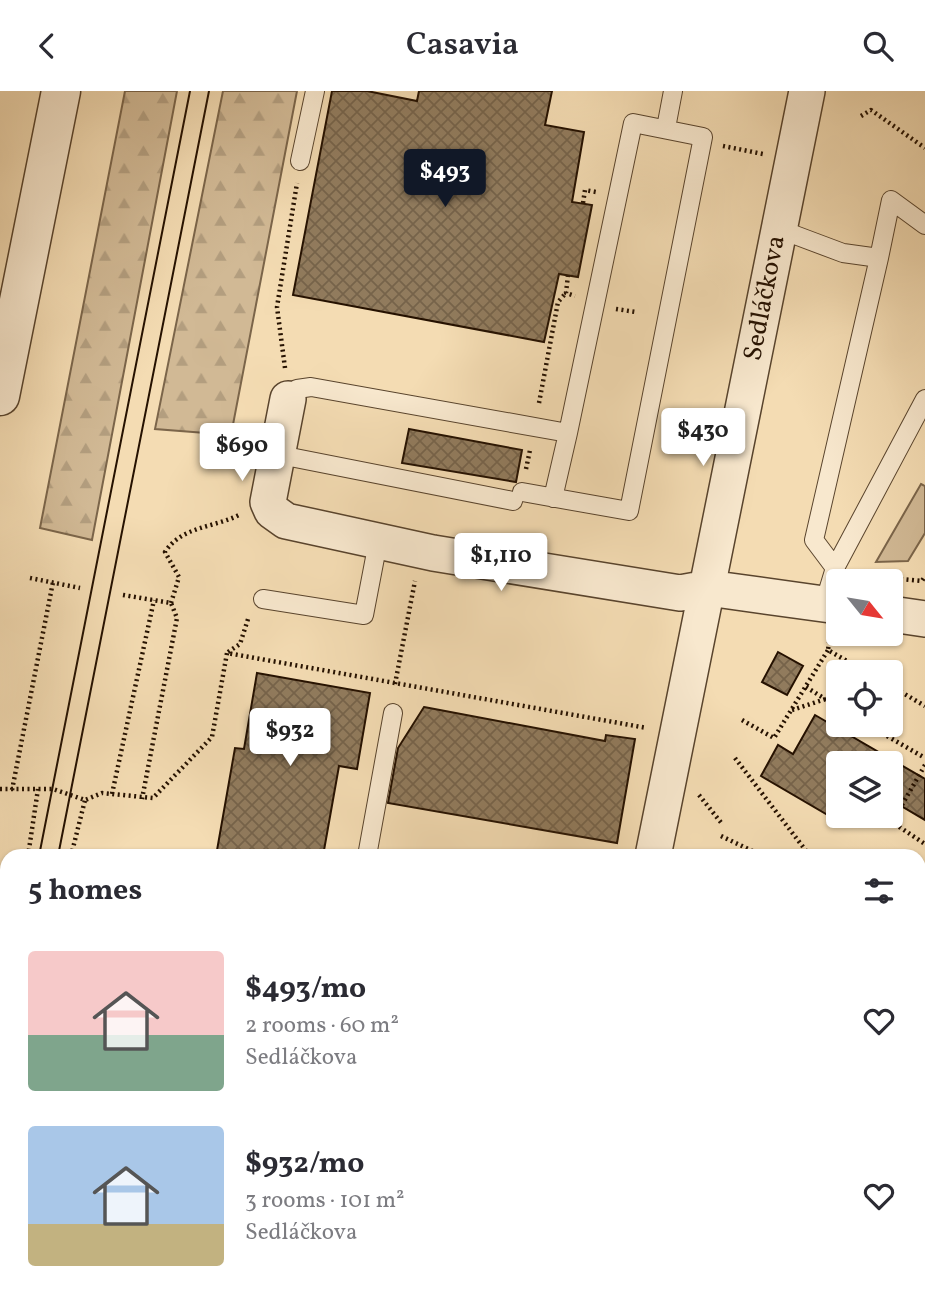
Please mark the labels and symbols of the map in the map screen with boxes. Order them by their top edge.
pin: $493 [404,149,486,209]
street label: Sedláčkova [735,232,795,364]
pin: $430 [662,409,744,468]
pin: $690 [201,423,283,483]
pin: $1,110 [444,533,558,593]
north arrow [826,569,903,646]
pin: $932 [249,709,331,768]

